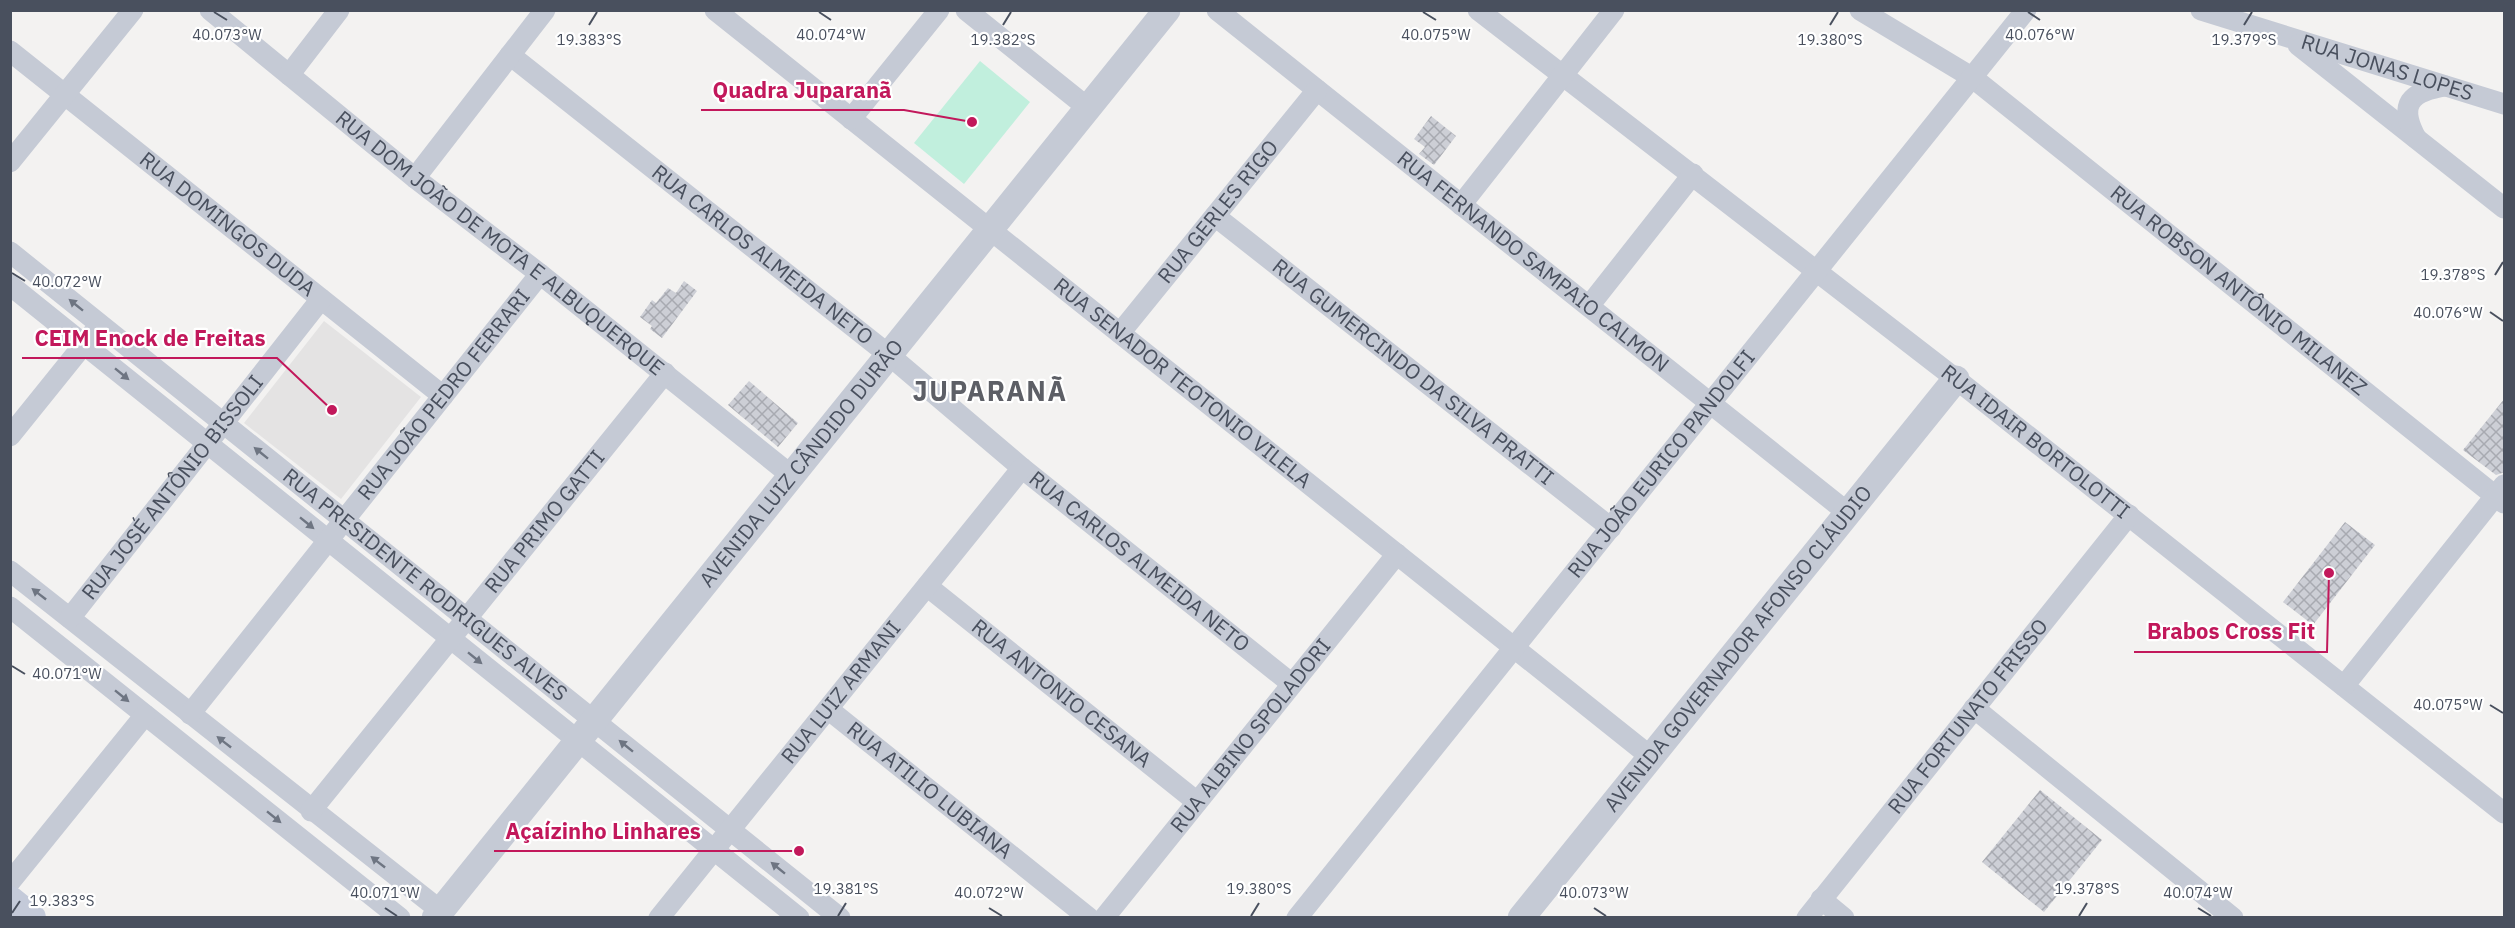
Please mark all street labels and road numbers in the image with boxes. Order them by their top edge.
street label: RUA JONAS LOPES [2298,27,2477,107]
street label: RUA DOM JOÃO DE MOTA E ALBUQUERQUE [330,104,671,381]
street label: RUA GERLES RIGO [1151,134,1284,289]
street label: RUA FERNANDO SAMPAIO CALMON [1392,144,1675,378]
street label: RUA DOMINGOS DUDA [134,145,322,302]
street label: RUA CARLOS ALMEIDA NETO [647,158,880,350]
street label: RUA ROBSON ANTÔNIO MILANEZ [2105,178,2373,401]
street label: RUA GUMERCINDO DA SILVA PRATTI [1267,252,1560,491]
street label: RUA SENADOR TEOTONIO VILELA [1048,271,1318,494]
street label: RUA JOÃO PEDRO FERRARI [351,283,536,505]
street label: AVENIDA LUIZ CÂNDIDO DURÃO [692,333,909,592]
street label: RUA JOÃO EURICO PANDOLFI [1561,344,1761,583]
street label: RUA IDAIR BORTOLOTTI [1936,358,2136,524]
street label: RUA JOSÉ ANTÔNIO BISSOLI [75,369,269,605]
street label: RUA PRIMO GATTI [478,444,610,599]
street label: RUA PRESIDENTE RODRIGUES ALVES [277,461,574,707]
street label: RUA CARLOS ALMEIDA NETO [1024,464,1256,658]
street label: AVENIDA GOVERNADOR AFONSO CLÁUDIO [1597,479,1878,817]
street label: RUA ANTONIO CESANA [966,612,1158,773]
street label: RUA FORTUNATO FRISSO [1881,612,2054,819]
street label: RUA LUIZ ARMANI [774,614,906,769]
street label: RUA ALBINO SPOLADORI [1163,632,1337,838]
street label: RUA ATILIO LUBIANA [841,715,1019,864]

